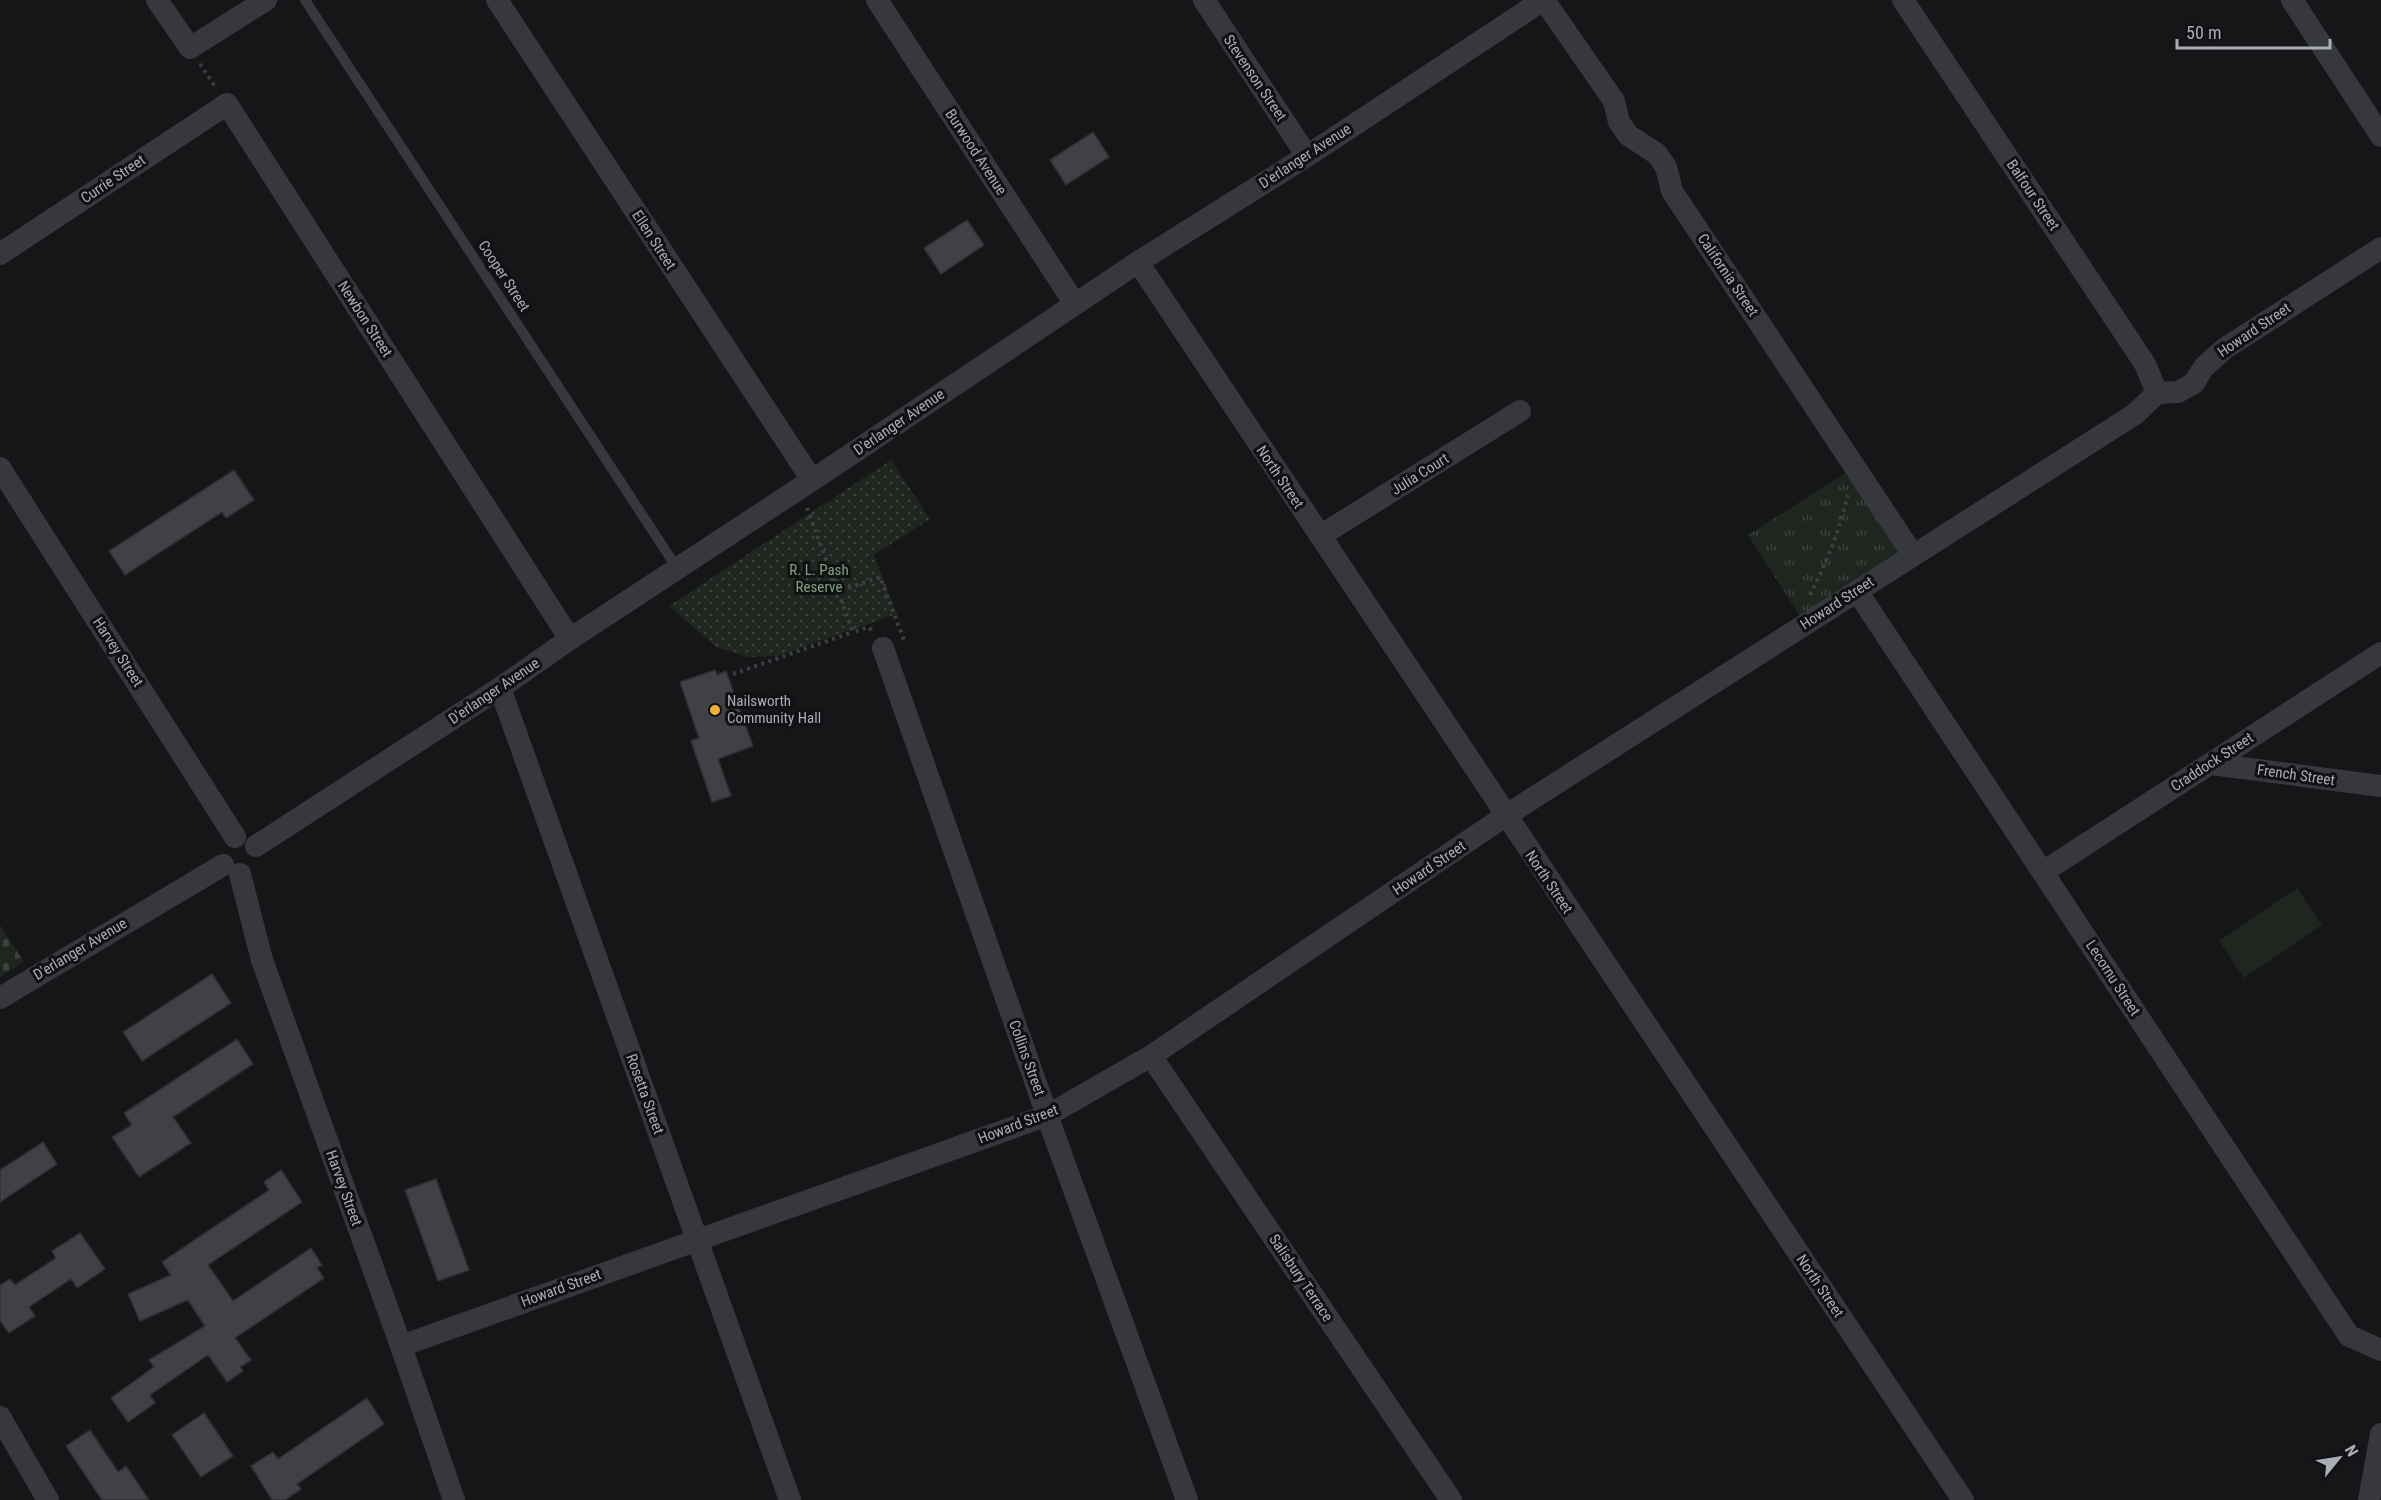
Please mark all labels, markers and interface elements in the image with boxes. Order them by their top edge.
scale bar [2177,12,2330,50]
text: 50 m [2186,22,2221,43]
street label: Stevenson Street [1220,32,1290,124]
street label: Burwood Avenue [941,106,1011,198]
street label: D'erlanger Avenue [1256,120,1354,192]
street label: Currie Street [77,151,149,207]
street label: Balfour Street [2003,156,2063,234]
street label: Ellen Street [628,207,680,273]
street label: California Street [1694,230,1762,320]
street label: Cooper Street [474,237,534,315]
street label: Newbon Street [334,278,396,360]
street label: Howard Street [2214,299,2294,361]
street label: D'erlanger Avenue [850,385,948,459]
street label: North Street [1252,442,1308,512]
street label: Julia Court [1388,449,1452,499]
park label: R. L. Pash Reserve [789,561,849,596]
street label: Howard Street [1797,573,1877,633]
street label: Harvey Street [89,614,147,690]
street label: D'erlanger Avenue [445,654,543,728]
place label: Nailsworth Community Hall [727,692,821,727]
marker: Nailsworth Community Hall [708,703,722,717]
street label: Craddock Street [2167,729,2257,795]
street label: French Street [2256,761,2336,789]
street label: Howard Street [1389,837,1469,899]
street label: North Street [1521,847,1577,917]
street label: D'erlanger Avenue [30,914,130,984]
street label: Lecornu Street [2082,937,2144,1019]
street label: Collins Street [1005,1018,1049,1098]
street label: Rosetta Street [622,1051,668,1137]
street label: Howard Street [975,1101,1061,1147]
street label: Harvey Street [322,1148,366,1228]
street label: Salisbury Terrace [1265,1231,1337,1325]
street label: North Street [1792,1251,1848,1321]
street label: Howard Street [518,1265,604,1311]
north arrow [2309,1428,2369,1488]
text: N [2341,1442,2362,1460]

